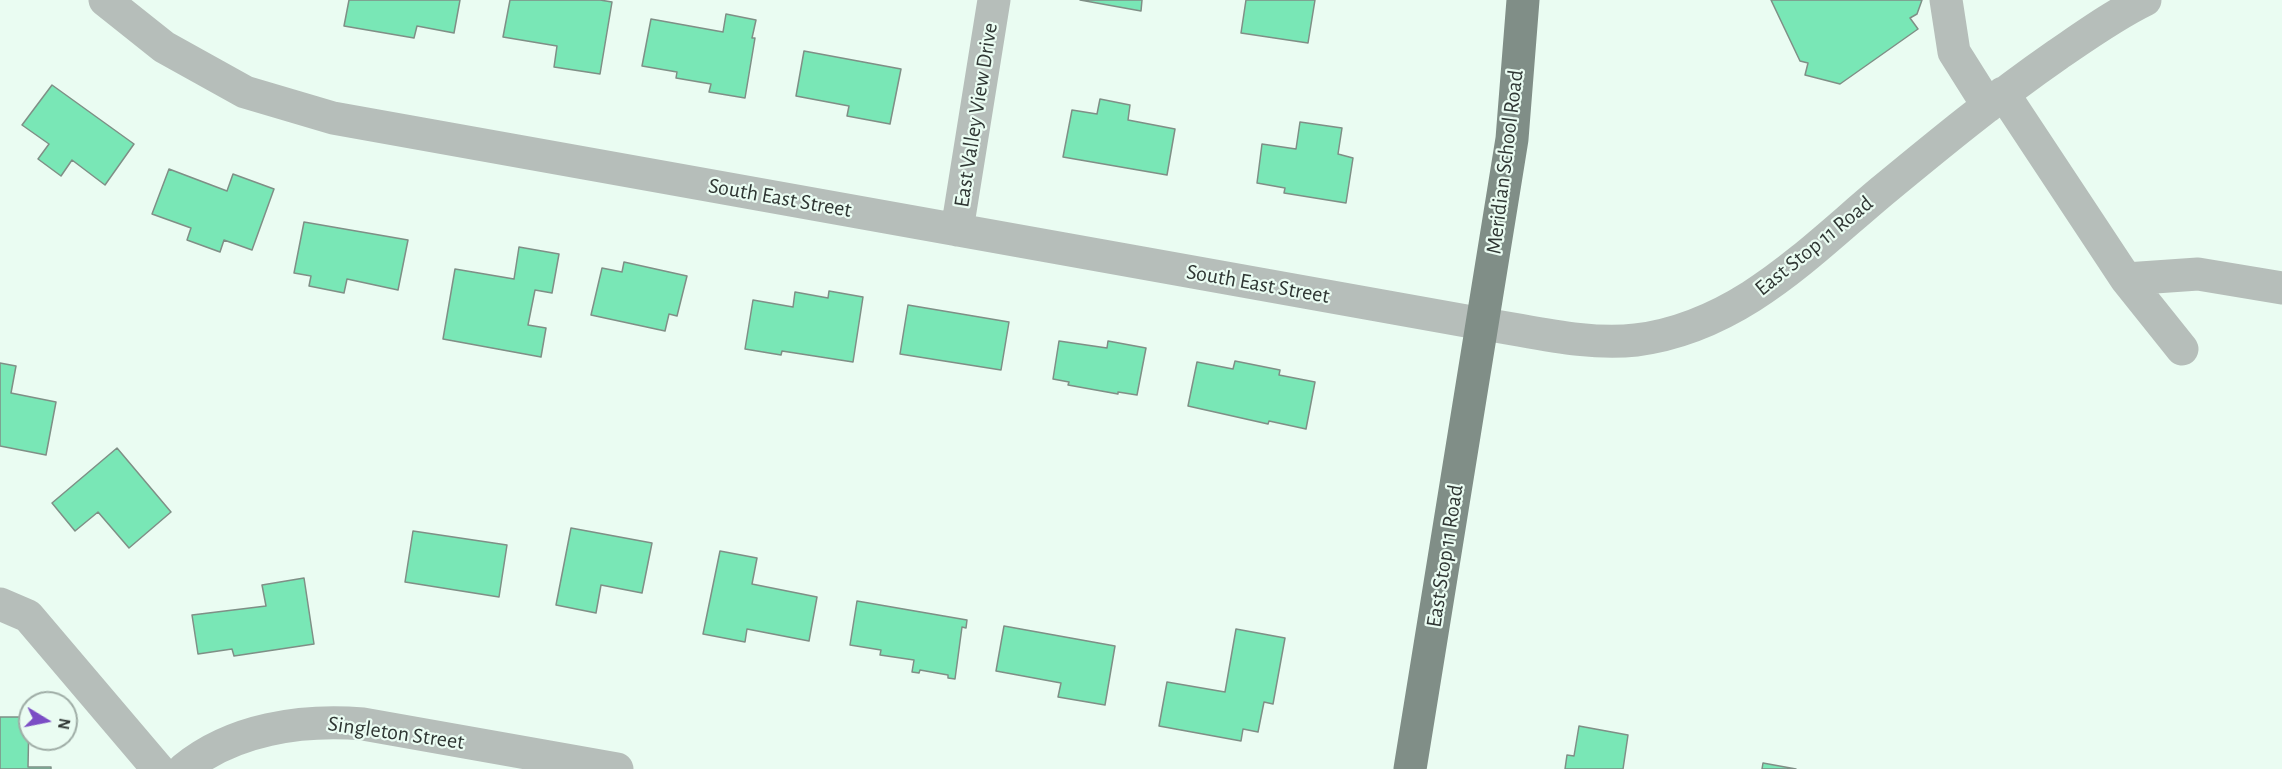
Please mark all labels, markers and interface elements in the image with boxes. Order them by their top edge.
street label: East Valley View Drive [948,21,1004,209]
street label: Meridian School Road [1481,68,1529,256]
street label: South East Street [706,172,854,224]
street label: East Stop 11 Road [1750,190,1878,302]
street label: South East Street [1184,258,1332,310]
street label: East Stop 11 Road [1421,483,1469,629]
north arrow [18,691,78,751]
street label: Singleton Street [326,710,466,756]
text: N [55,717,73,731]

